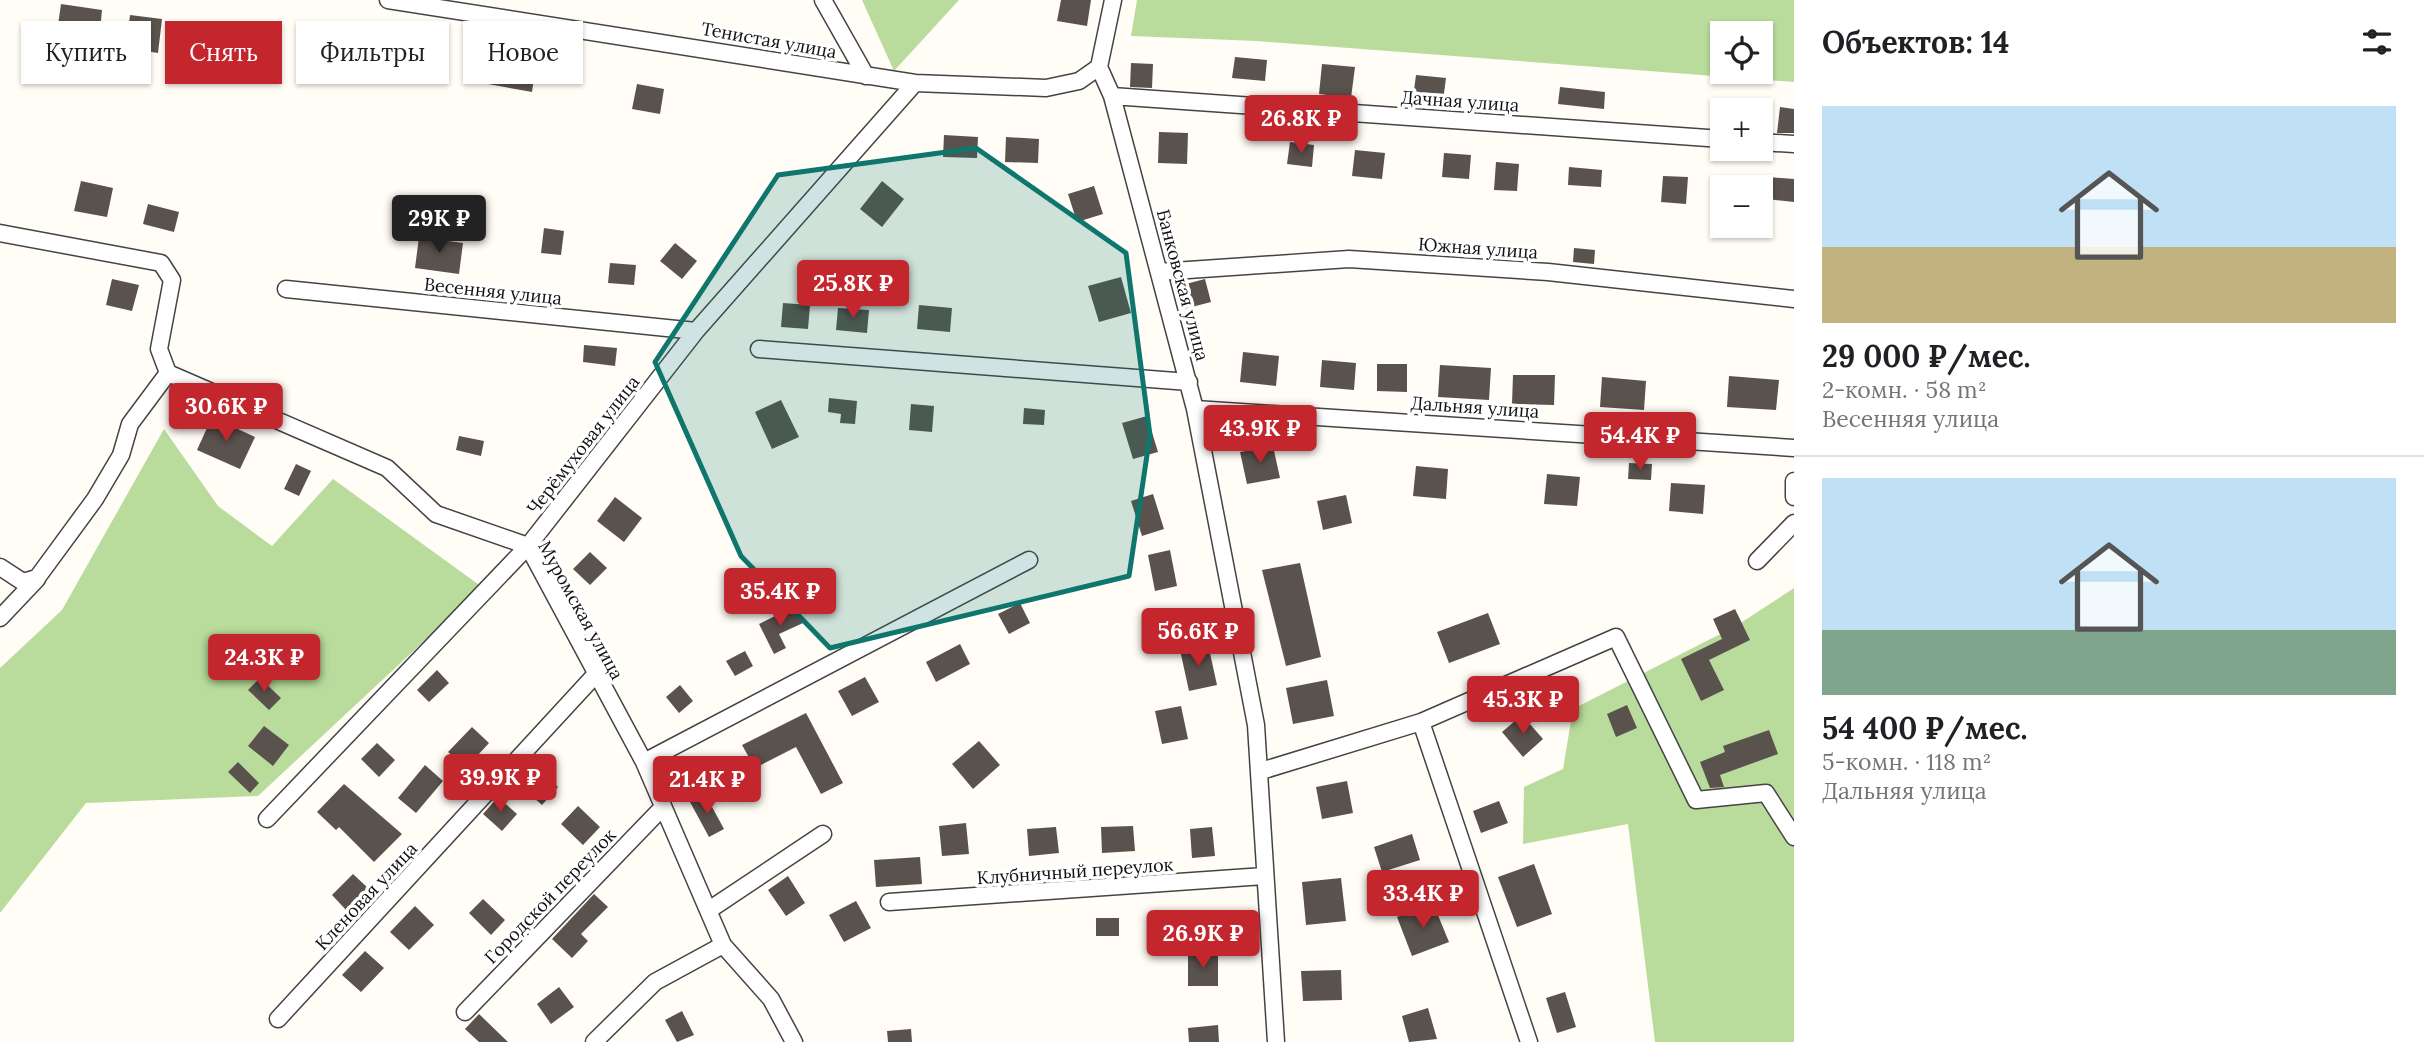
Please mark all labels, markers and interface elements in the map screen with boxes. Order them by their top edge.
street label: Тенистая улица [700,17,838,63]
chip: Купить [21,21,151,84]
chip: Снять [165,21,282,84]
chip: Фильтры [296,21,449,84]
chip: Новое [463,21,583,84]
map controls [1710,21,1773,238]
button: locate [1710,21,1773,84]
text: Объектов: 14 [1822,23,2009,61]
icon: filters [2358,23,2396,61]
street label: Дачная улица [1400,85,1520,117]
pin: 26.8K ₽ [1236,96,1366,155]
button: + [1710,98,1773,161]
text: 26.8K ₽ [1261,103,1341,132]
icon: home [2046,152,2172,278]
button: − [1710,175,1773,238]
pin: 29K ₽ [390,196,488,255]
text: 29K ₽ [408,203,470,232]
street label: Банковская улица [1152,207,1214,363]
street label: Южная улица [1417,232,1539,264]
pin: 25.8K ₽ [788,260,918,320]
text: 25.8K ₽ [813,268,893,297]
street label: Весенняя улица [423,272,563,310]
text: 29 000 ₽/мес. [1822,337,2031,375]
street label: Черёмуховая улица [522,371,644,519]
text: 2-комн. · 58 m² [1822,375,1987,404]
pin: 30.6K ₽ [161,384,291,443]
text: 30.6K ₽ [185,391,267,420]
street label: Дальняя улица [1410,391,1540,423]
text: Весенняя улица [1822,404,1999,433]
pin: 43.9K ₽ [1195,406,1325,465]
pin: 54.4K ₽ [1575,412,1705,472]
text: 43.9K ₽ [1220,413,1300,442]
text: 54.4K ₽ [1600,420,1680,449]
icon: home [2046,524,2172,650]
street label: Муромская улица [533,536,629,684]
pin: 35.4K ₽ [715,568,845,628]
text: 35.4K ₽ [740,576,820,605]
pin: 56.6K ₽ [1133,608,1263,668]
text: 56.6K ₽ [1158,616,1238,645]
pin: 24.3K ₽ [199,634,329,694]
text: 24.3K ₽ [224,642,304,671]
pin: 45.3K ₽ [1458,676,1588,736]
text: 45.3K ₽ [1483,684,1563,713]
text: 54 400 ₽/мес. [1822,709,2028,747]
text: 5-комн. · 118 m² [1822,747,1991,776]
pin: 39.9K ₽ [435,754,565,814]
pin: 21.4K ₽ [642,756,772,816]
text: 39.9K ₽ [459,762,541,791]
text: 21.4K ₽ [669,764,745,793]
text: Дальняя улица [1822,776,1987,805]
street label: Городской переулок [479,823,621,969]
street label: Кленовая улица [310,837,422,955]
street label: Клубничный переулок [976,853,1174,889]
pin: 33.4K ₽ [1358,870,1488,930]
text: 33.4K ₽ [1383,878,1463,907]
pin: 26.9K ₽ [1138,911,1268,970]
text: 26.9K ₽ [1163,918,1243,947]

